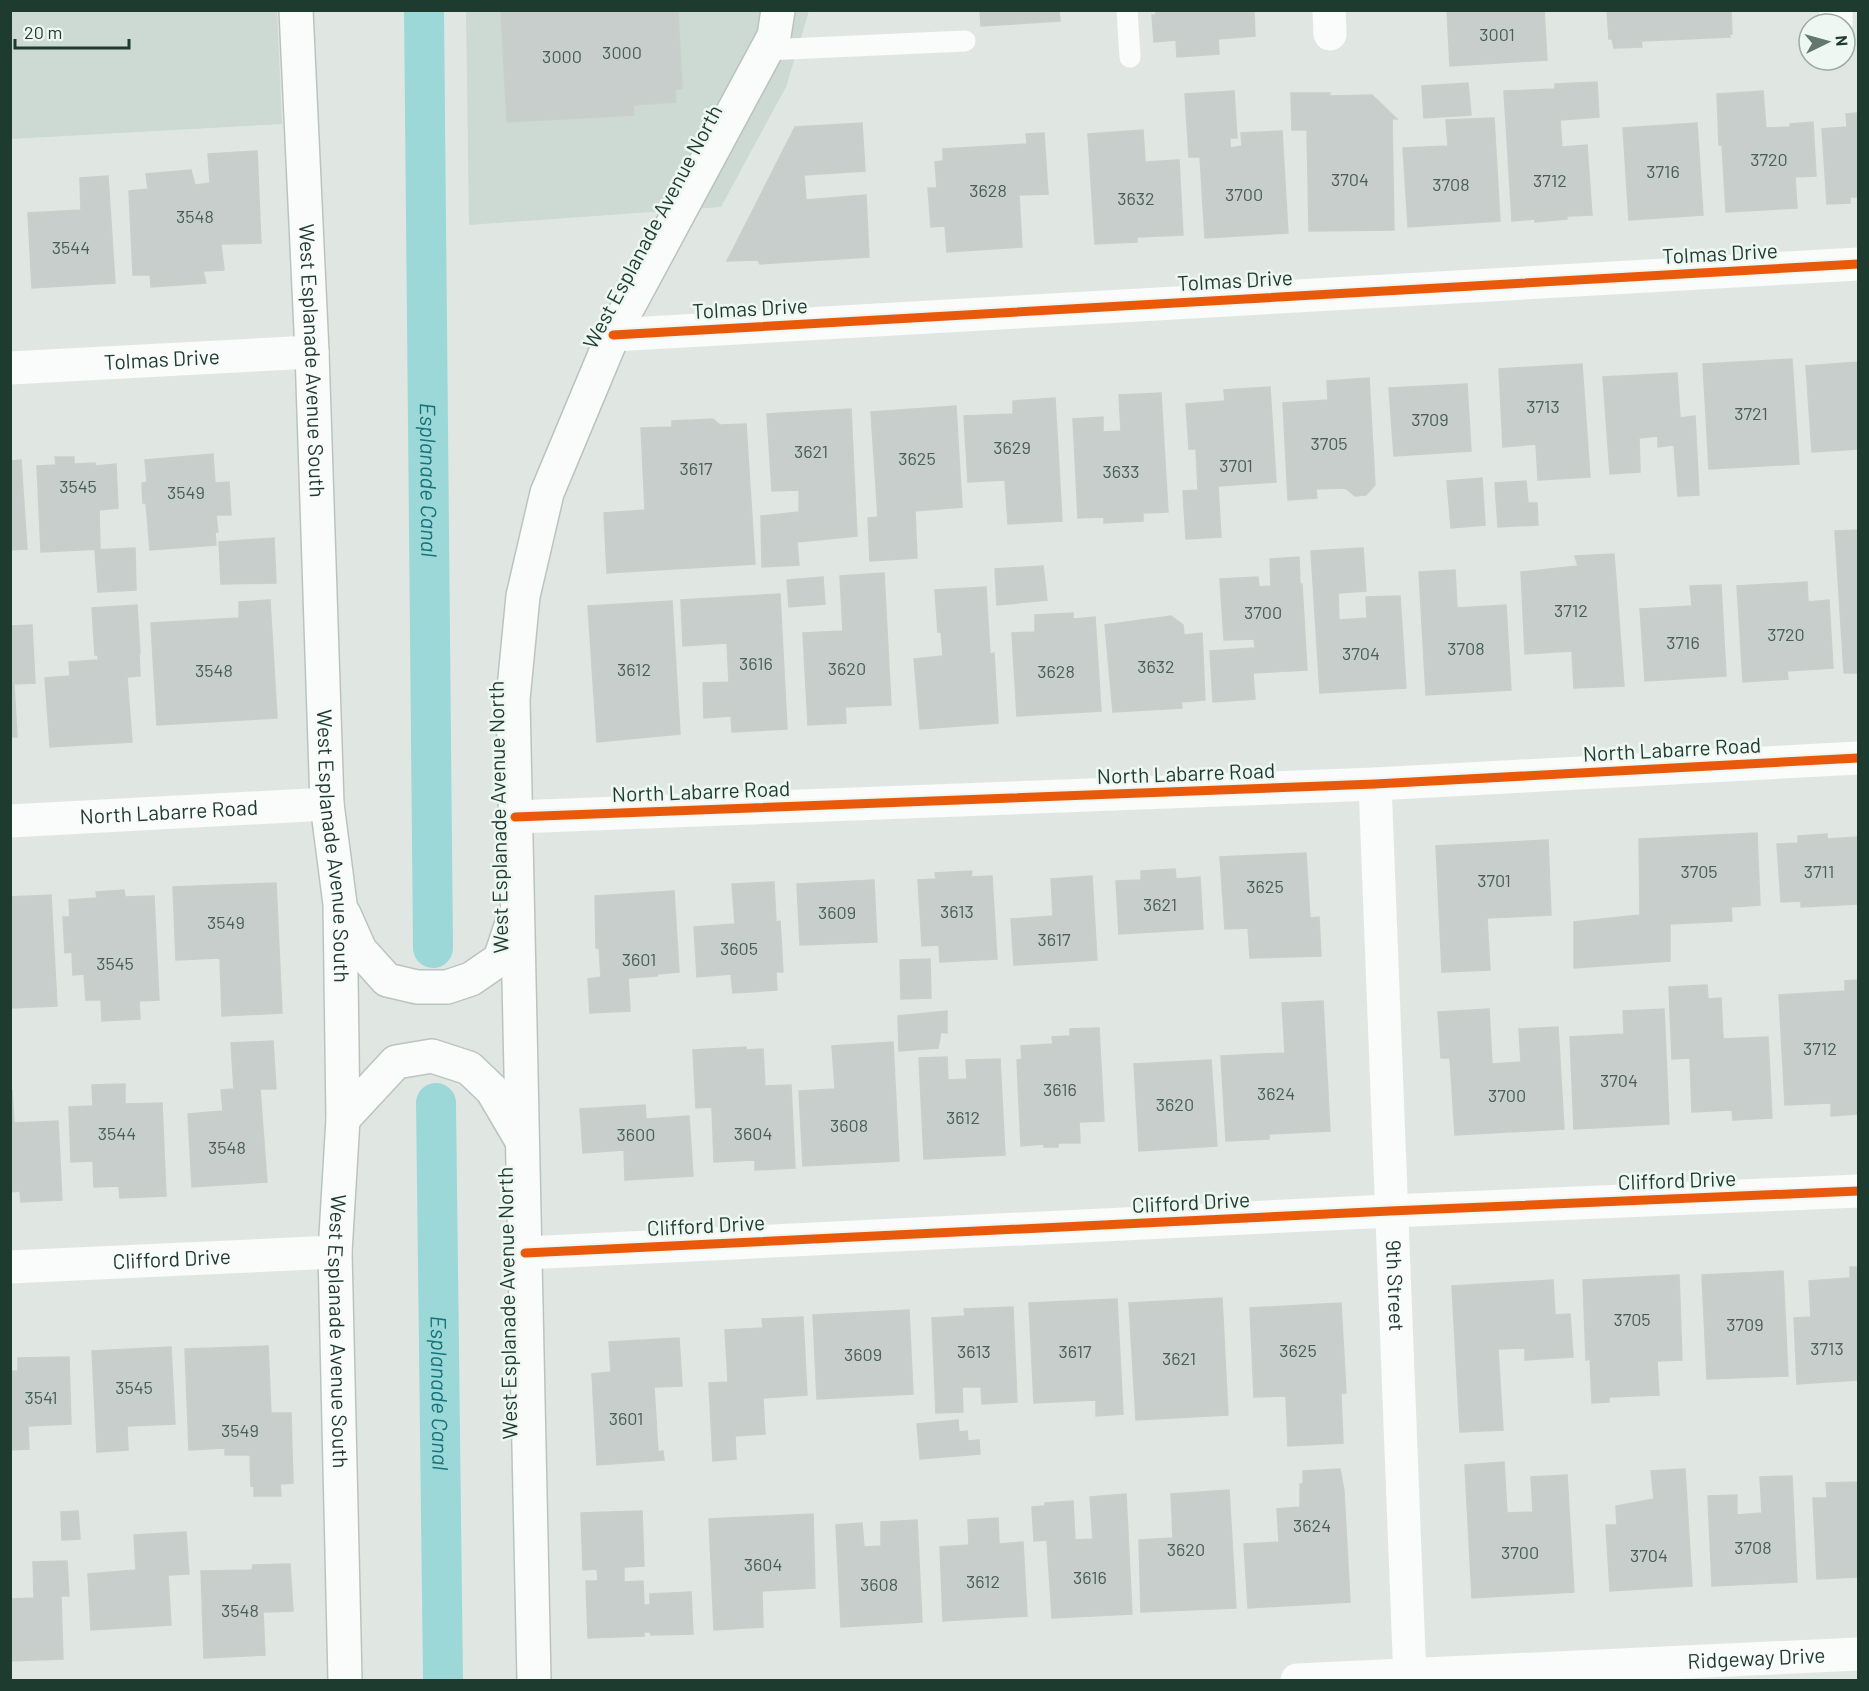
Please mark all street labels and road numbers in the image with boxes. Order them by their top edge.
street label: West Esplanade Avenue North [577,100,727,353]
street label: West Esplanade Avenue South [295,223,331,498]
street label: Tolmas Drive [1661,237,1778,268]
street label: Tolmas Drive [1176,264,1293,295]
street label: Tolmas Drive [691,292,808,323]
street label: Tolmas Drive [103,343,220,374]
street label: West Esplanade Avenue North [483,680,512,954]
street label: West Esplanade Avenue South [313,709,355,983]
street label: North Labarre Road [1582,731,1762,766]
street label: North Labarre Road [1096,757,1276,788]
street label: North Labarre Road [611,775,791,806]
street label: North Labarre Road [79,794,259,828]
street label: Clifford Drive [1617,1165,1737,1194]
street label: West Esplanade Avenue North [492,1166,521,1440]
street label: Clifford Drive [1131,1186,1251,1217]
street label: West Esplanade Avenue South [324,1194,354,1469]
street label: Clifford Drive [646,1209,766,1240]
street label: 9th Street [1382,1239,1410,1332]
street label: Clifford Drive [112,1243,231,1273]
street label: Ridgeway Drive [1687,1642,1826,1673]

